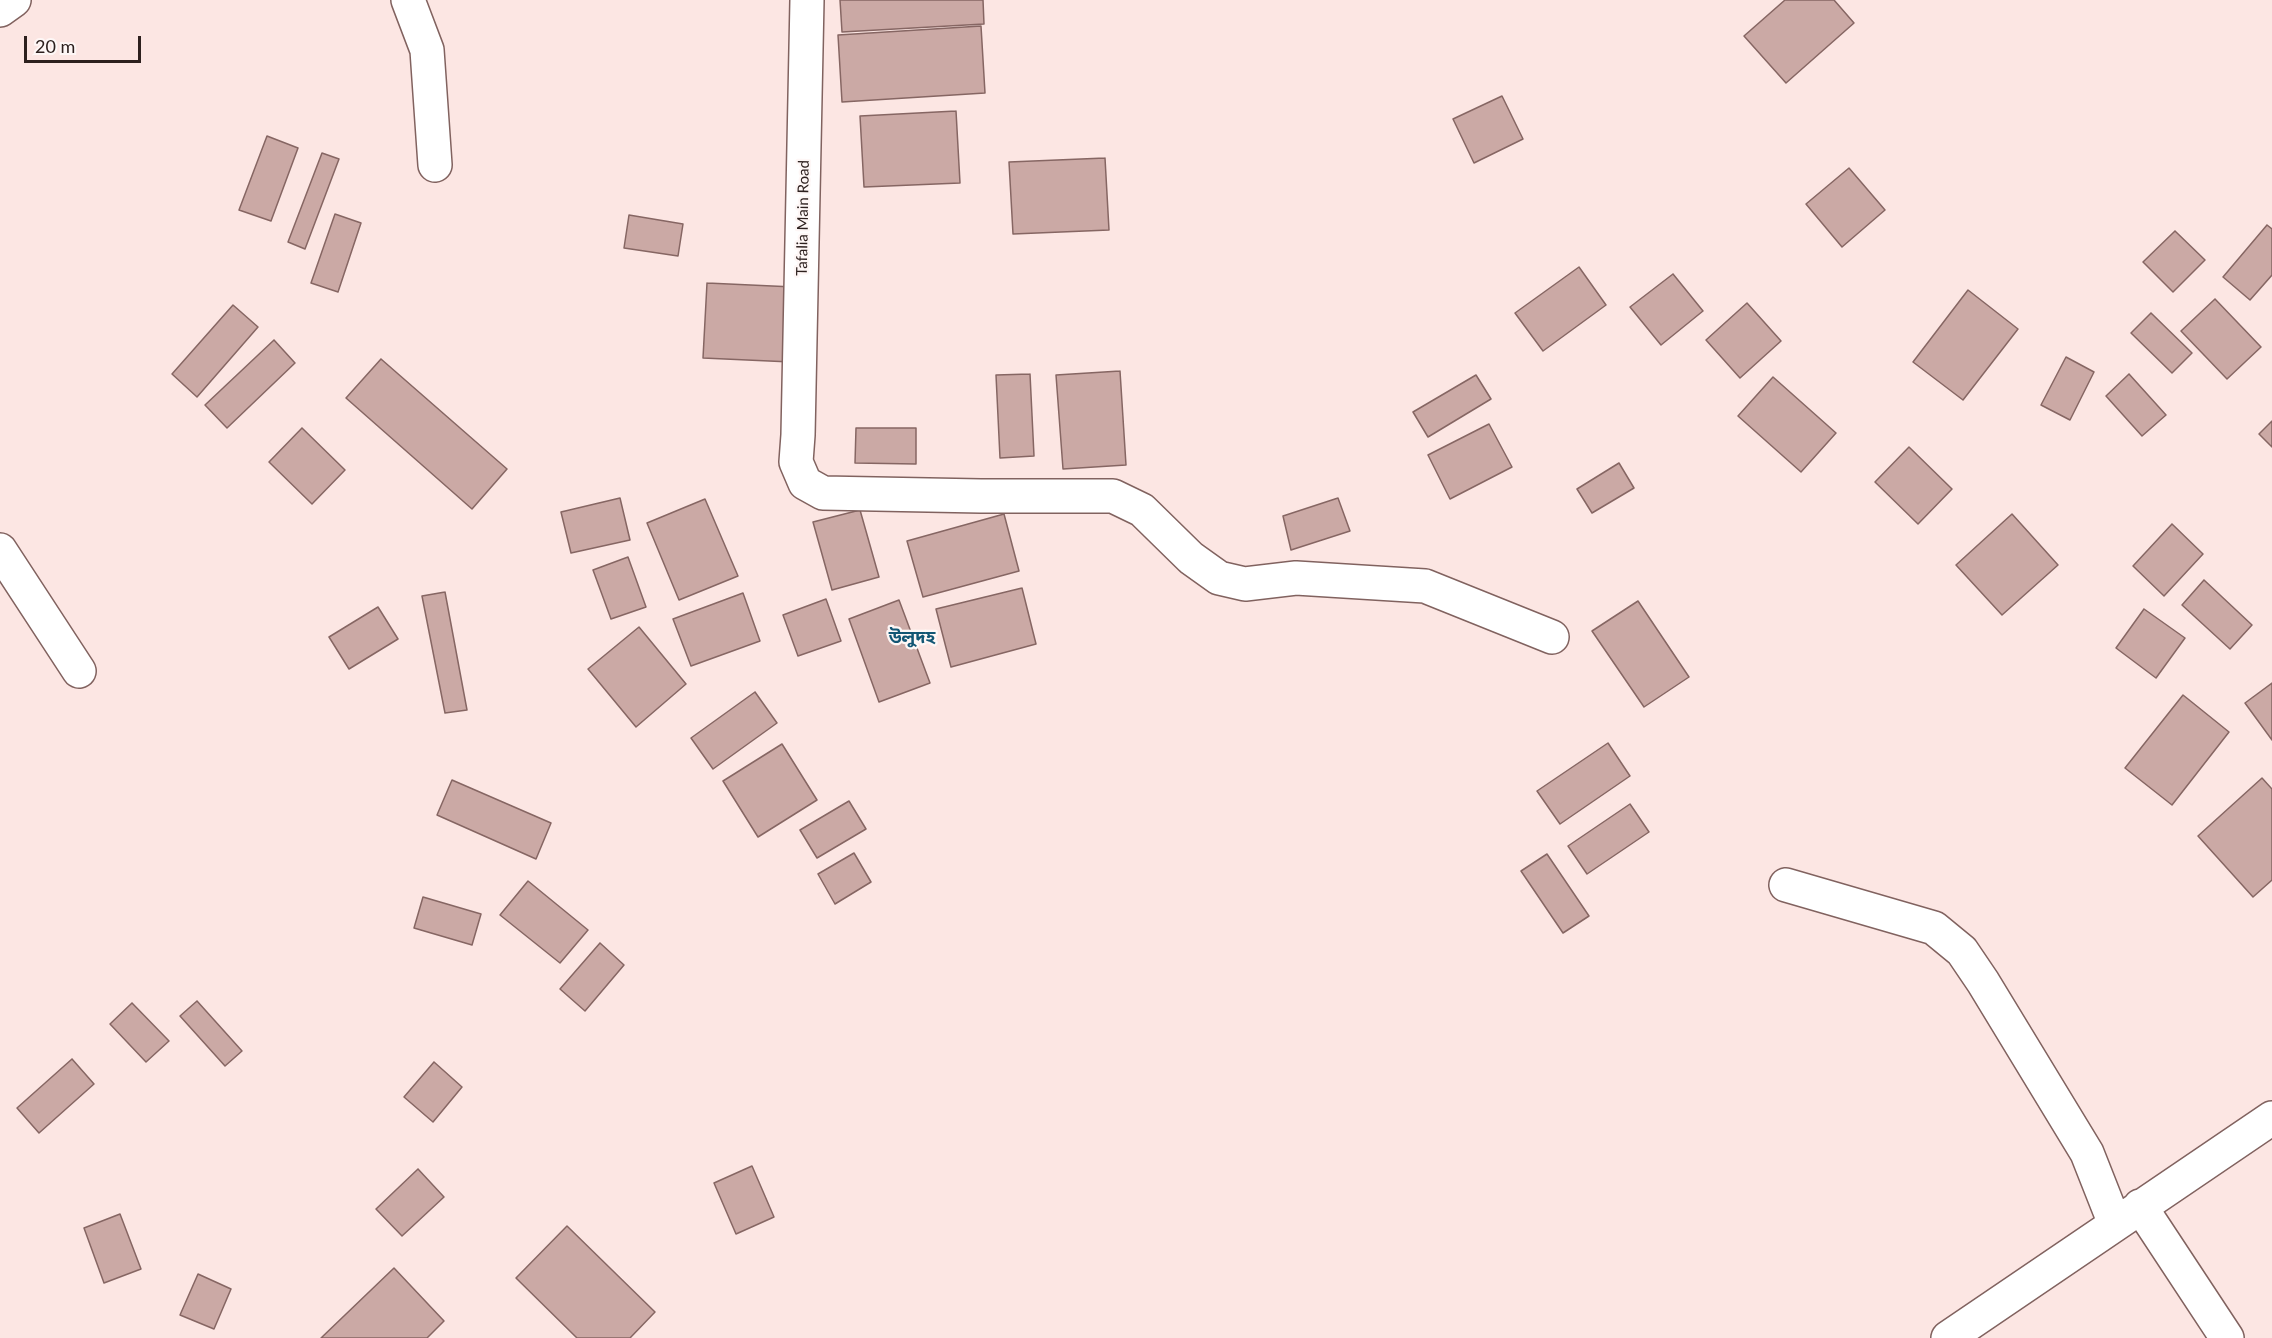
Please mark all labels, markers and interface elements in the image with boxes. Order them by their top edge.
scale bar [27,24,144,62]
text: 20 m [35,35,75,57]
street label: Tafalia Main Road [793,160,813,276]
district label: উলুদহ [889,626,935,648]

